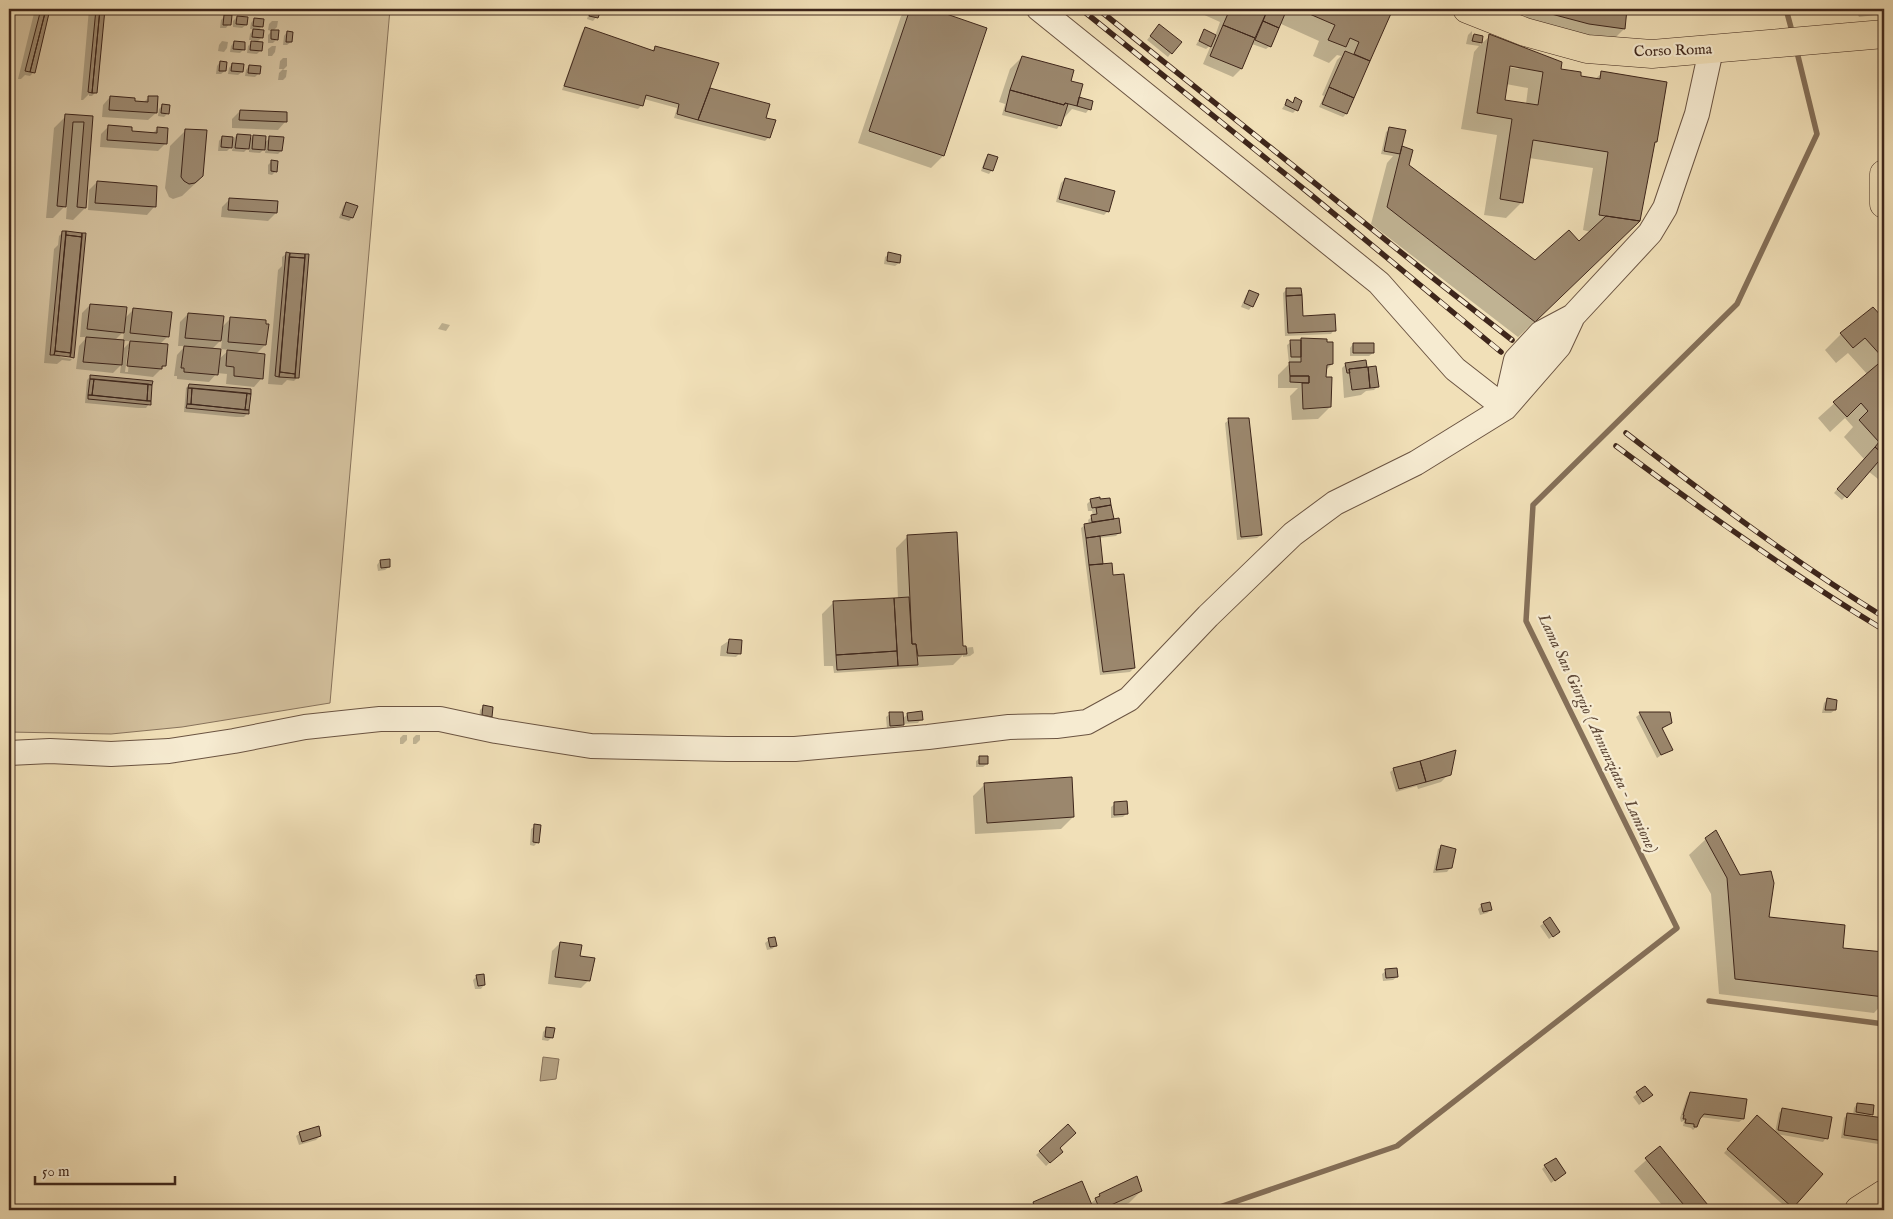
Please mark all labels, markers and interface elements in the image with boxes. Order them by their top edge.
street label: Corso Roma [1634,40,1713,61]
water label: Lama San Giorgio ( Annunziata - Lamione) [1532,610,1662,857]
scale bar [35,1154,175,1186]
text: 50 m [42,1162,70,1181]

